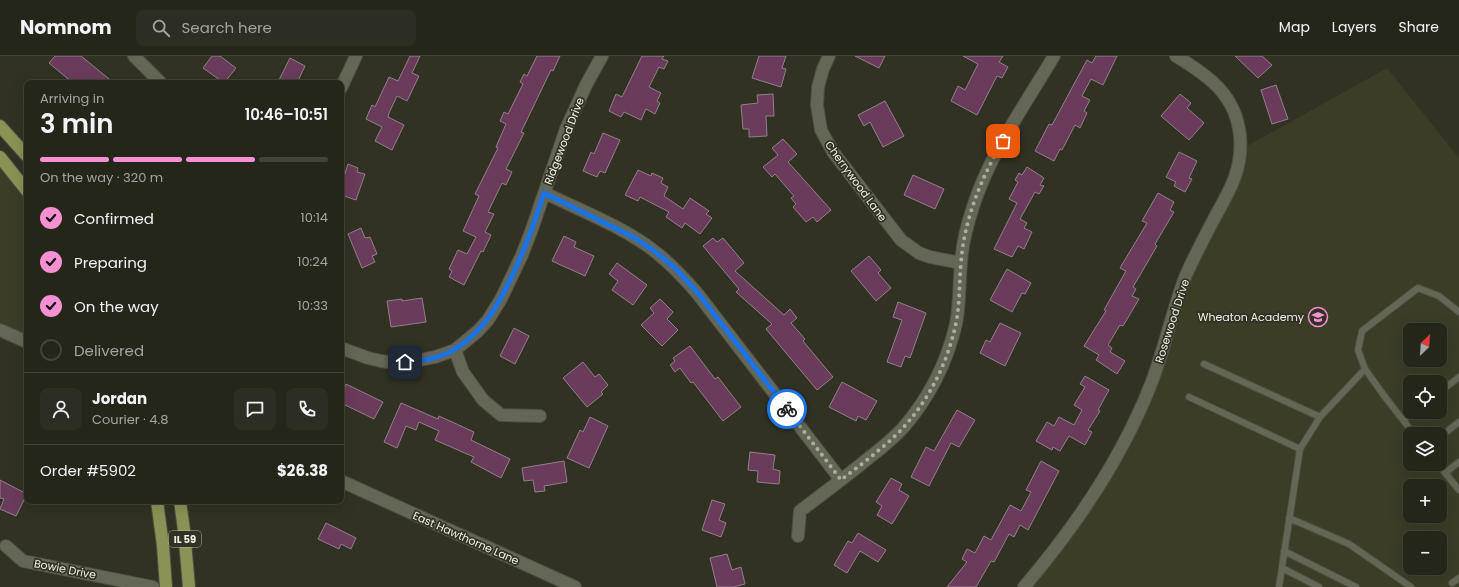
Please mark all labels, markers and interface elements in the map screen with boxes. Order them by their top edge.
search box [136,10,416,46]
text: Nomnom [20,14,112,41]
icon: search [150,17,172,39]
text: Search here [182,17,272,38]
text: Map [1279,17,1310,37]
text: Layers [1332,17,1376,37]
text: Share [1398,17,1439,37]
text: Arriving in [40,89,104,108]
street label: Ridgewood Drive [540,95,588,187]
text: 10:46–10:51 [245,104,328,125]
text: 3 min [40,106,113,142]
pin [986,124,1020,158]
icon: bag [992,130,1014,152]
street label: Cherrywood Lane [821,137,891,225]
text: On the way · 320 m [40,168,163,187]
icon: check [40,207,62,229]
text: Confirmed [74,208,154,229]
text: 10:14 [301,208,328,227]
icon: check [40,251,62,273]
text: Preparing [74,252,147,273]
text: 10:24 [297,252,328,271]
street label: Rosewood Drive [1151,277,1193,365]
icon: check [40,295,62,317]
text: On the way [74,296,159,317]
text: 10:33 [298,296,328,315]
school or university icon: Wheaton Academy [1307,306,1329,328]
place label: Wheaton Academy [1198,309,1305,325]
north arrow [1403,323,1447,367]
map controls [1403,323,1447,575]
text: Delivered [74,340,144,361]
pin [388,345,422,379]
icon: home [394,351,416,373]
button: locate [1403,375,1447,419]
button: person [40,388,82,430]
text: Jordan [92,388,147,409]
button: chat [234,388,276,430]
button: phone [286,388,328,430]
courier [767,389,807,429]
icon: bike [776,398,798,420]
text: Courier · 4.8 [92,410,168,429]
button: layers [1403,427,1447,471]
text: Order #5902 [40,460,136,481]
text: $26.38 [277,460,328,481]
button: + [1403,479,1447,523]
street label: East Hawthorne Lane [410,507,522,569]
road number: IL 59 [169,531,201,547]
button: − [1403,531,1447,575]
street label: Bowie Drive [33,555,98,583]

